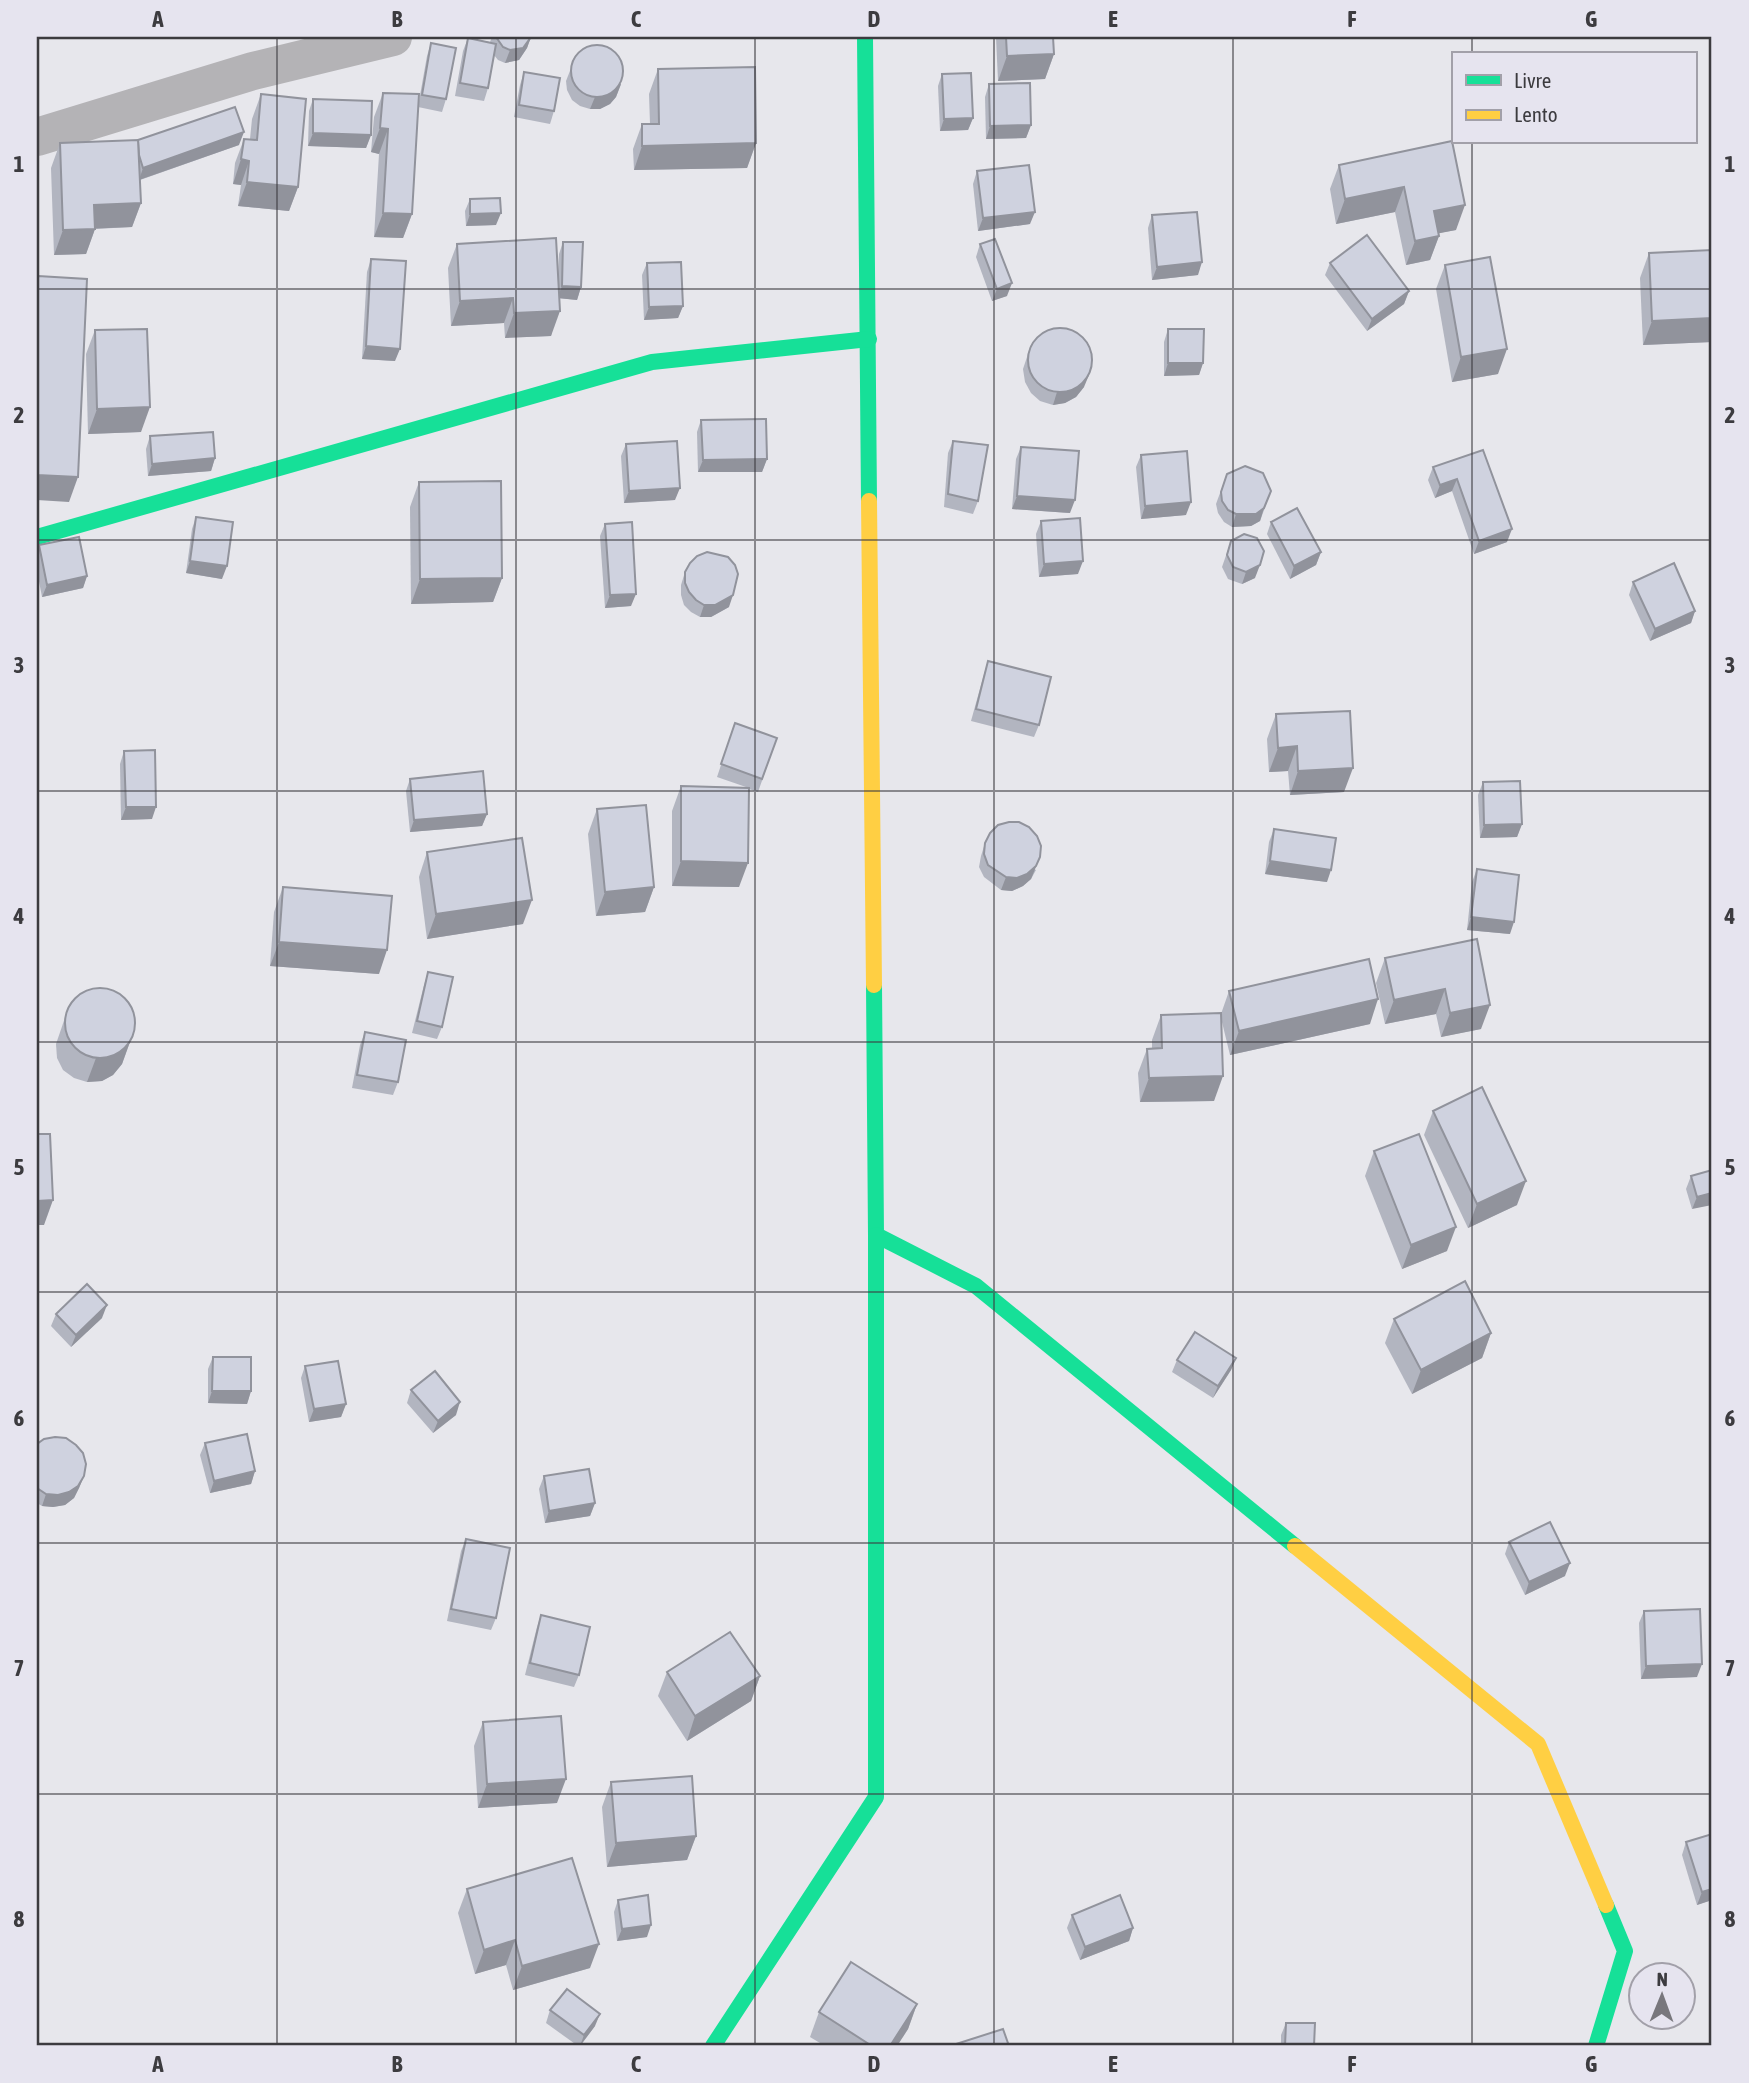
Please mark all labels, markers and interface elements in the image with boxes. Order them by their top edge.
text: A [151,6,164,32]
text: B [392,6,403,32]
text: C [631,6,642,32]
text: D [868,6,881,32]
text: E [1108,6,1118,32]
text: F [1347,6,1357,32]
text: G [1585,6,1597,32]
legend [1452,52,1696,144]
text: Livre [1514,68,1551,92]
text: Lento [1514,102,1558,126]
text: 1 [14,151,25,177]
text: 1 [1725,151,1736,177]
text: 2 [14,402,24,428]
text: 2 [1725,402,1735,428]
text: 3 [14,652,24,678]
text: 3 [1725,652,1735,678]
text: 4 [13,903,25,929]
text: 4 [1724,903,1736,929]
text: 5 [14,1154,25,1180]
text: 5 [1725,1154,1736,1180]
text: 6 [14,1405,25,1431]
text: 6 [1725,1405,1736,1431]
text: 7 [14,1655,24,1681]
text: 7 [1725,1655,1735,1681]
text: 8 [14,1906,25,1932]
text: 8 [1725,1906,1736,1932]
north arrow [1626,1960,1696,2030]
text: N [1656,1968,1668,1990]
text: A [151,2051,164,2077]
text: B [392,2051,403,2077]
text: C [631,2051,642,2077]
text: D [868,2051,881,2077]
text: E [1108,2051,1118,2077]
text: F [1347,2051,1357,2077]
text: G [1585,2051,1597,2077]

